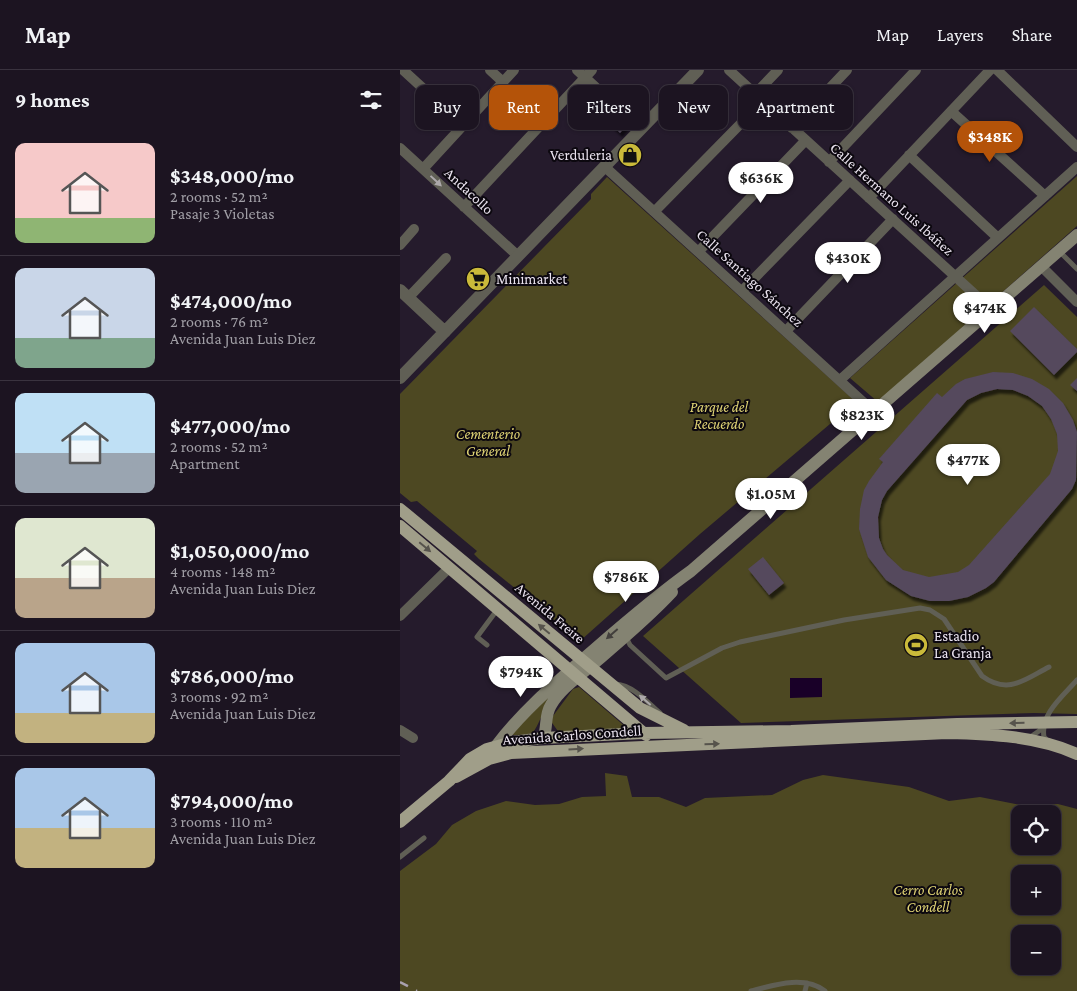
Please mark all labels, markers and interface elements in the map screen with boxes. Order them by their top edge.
text: Map [25,21,71,48]
text: Map [876,25,909,45]
text: Layers [937,25,984,45]
text: Share [1012,25,1052,45]
chip: Buy [415,85,479,130]
chip: Rent [489,85,558,130]
chip: Filters [568,85,649,130]
chip: New [659,85,728,130]
chip: Apartment [738,85,853,130]
icon: filters [357,86,385,114]
text: 9 homes [15,88,90,112]
pin: $348K [955,121,1025,163]
text: $348K [968,128,1012,145]
street label: Calle Hermano Luis Ibáñez [827,139,957,259]
shop icon: Verduleria [617,142,643,168]
place label: Verduleria [550,147,612,163]
pin: $636K [726,162,796,204]
icon: home [55,163,115,223]
text: $348,000/mo [170,164,294,188]
street label: Andacollo [441,165,497,217]
text: $636K [739,169,783,186]
one-way arrow [429,175,441,187]
text: 2 rooms · 52 m² [170,188,268,205]
text: Pasaje 3 Violetas [170,205,275,222]
street label: Calle Santiago Sánchez [693,226,806,331]
pin: $430K [813,242,883,284]
text: $430K [826,249,870,266]
supermarket icon: Minimarket [465,266,491,292]
place label: Minimarket [496,271,568,287]
icon: home [55,288,115,348]
text: $474,000/mo [170,289,292,313]
pin: $474K [950,292,1020,334]
text: $474K [964,299,1006,316]
text: 2 rooms · 76 m² [170,313,268,330]
text: Avenida Juan Luis Diez [170,330,315,347]
pin: $823K [827,398,897,441]
park label: Parque del Recuerdo [690,399,749,432]
text: $823K [840,406,884,423]
icon: home [55,413,115,473]
text: $477,000/mo [170,414,290,438]
park label: Cementerio General [456,426,520,459]
text: 2 rooms · 52 m² [170,438,268,455]
pin: $477K [933,444,1003,486]
text: $477K [947,451,989,468]
text: Apartment [170,455,240,472]
pin: $1.05M [730,478,812,520]
text: $1.05M [746,485,796,502]
icon: home [55,538,115,598]
text: $1,050,000/mo [170,539,309,563]
one-way arrow [418,541,430,553]
pin: $786K [591,560,661,603]
text: 4 rooms · 148 m² [170,563,276,580]
text: $786K [604,568,648,585]
street label: Avenida Freire [512,579,588,647]
text: Avenida Juan Luis Diez [170,580,315,597]
one-way arrow [538,623,551,634]
one-way arrow [606,628,619,639]
place label: Estadio La Granja [934,628,991,662]
sports icon: Estadio La Granja [903,632,929,658]
pin: $794K [486,656,556,698]
icon: home [55,663,115,723]
text: $794K [499,663,543,680]
text: $786,000/mo [170,664,294,688]
text: 3 rooms · 92 m² [170,688,268,705]
one-way arrow [639,694,652,705]
text: Avenida Juan Luis Diez [170,705,315,722]
one-way arrow [1009,719,1025,727]
street label: Avenida Carlos Condell [502,722,642,748]
one-way arrow [704,740,720,748]
one-way arrow [569,745,585,753]
icon: home [55,788,115,848]
text: $794,000/mo [170,789,293,813]
map controls [1011,805,1061,975]
button: locate [1011,805,1061,855]
text: 3 rooms · 110 m² [170,813,273,830]
text: Avenida Juan Luis Diez [170,830,315,847]
button: + [1011,865,1061,915]
park label: Cerro Carlos Condell [893,882,963,915]
button: − [1011,925,1061,975]

